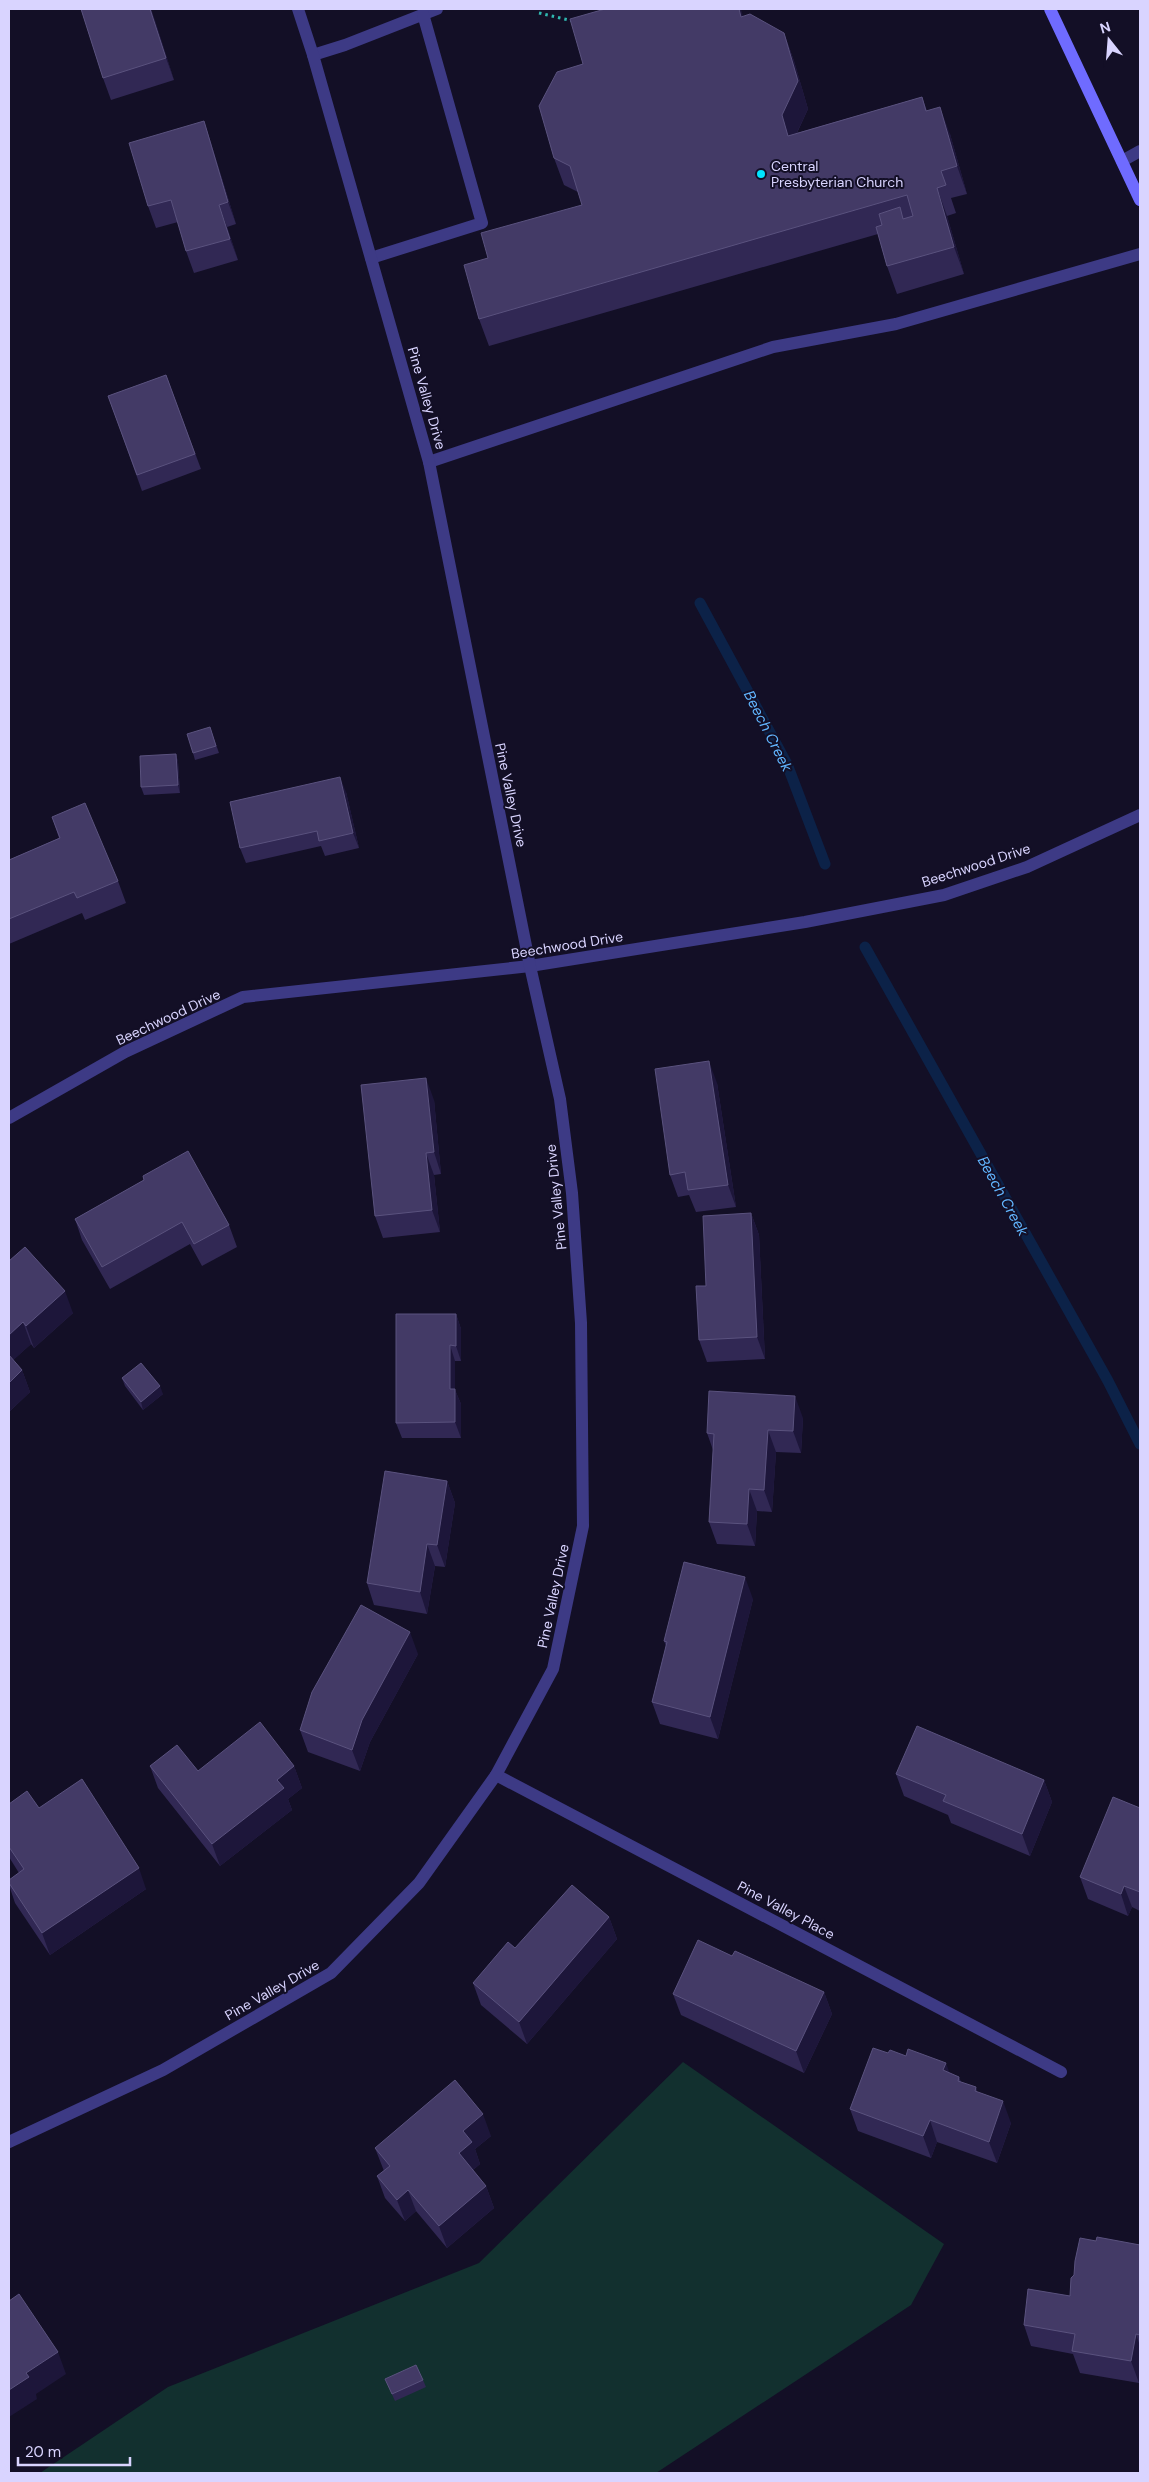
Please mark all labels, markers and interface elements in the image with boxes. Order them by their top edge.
north arrow [1084,15,1134,65]
text: N [1098,17,1113,38]
place label: Central Presbyterian Church [771,157,903,191]
marker: Central Presbyterian Church [755,168,767,180]
street label: Pine Valley Drive [404,345,450,451]
water label: Beech Creek [739,687,797,775]
street label: Pine Valley Drive [491,741,531,849]
street label: Beechwood Drive [919,839,1033,891]
street label: Beechwood Drive [510,927,624,963]
street label: Beechwood Drive [113,985,223,1049]
street label: Pine Valley Drive [542,1143,570,1251]
water label: Beech Creek [973,1152,1033,1240]
street label: Pine Valley Drive [533,1542,573,1650]
street label: Pine Valley Place [734,1877,838,1943]
street label: Pine Valley Drive [222,1956,322,2024]
scale bar [18,2434,130,2466]
text: 20 m [25,2442,61,2462]

